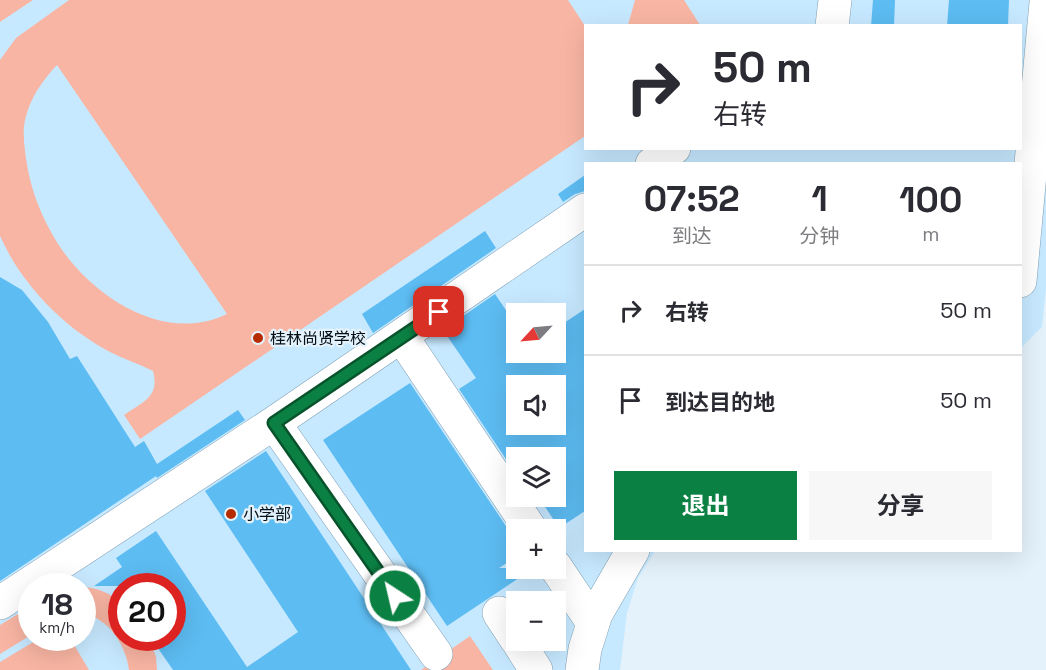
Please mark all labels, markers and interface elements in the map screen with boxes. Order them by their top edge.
text: 50 m [713,41,812,94]
icon: right [614,48,692,126]
text: 右转 [713,97,767,132]
text: 07:52 [644,176,740,222]
text: 1 [811,176,828,222]
text: 100 [899,177,962,223]
text: m [922,221,939,247]
text: 到达 [672,223,712,249]
text: 分钟 [800,223,840,249]
pin [413,286,464,337]
icon: right [614,294,647,327]
icon: arrive [422,295,455,328]
text: 50 m [940,296,992,324]
text: 右转 [665,298,709,326]
north arrow [506,303,566,363]
map controls [506,303,566,651]
place label: 桂林尚贤学校 [270,328,366,349]
marker: 桂林尚贤学校 [251,331,265,345]
button: sound [506,375,566,435]
icon: arrive [614,384,647,417]
text: 50 m [940,386,992,414]
text: 到达目的地 [665,388,775,416]
button: layers [506,447,566,507]
button: 退出 [614,471,797,540]
button: 分享 [809,471,992,540]
place label: 小学部 [243,504,291,525]
marker: 小学部 [224,507,238,521]
button: + [506,519,566,579]
position arrow [363,564,427,628]
speed limit sign: 20 [108,573,186,651]
text: 18 [41,585,73,624]
button: − [506,591,566,651]
text: km/h [39,618,75,637]

